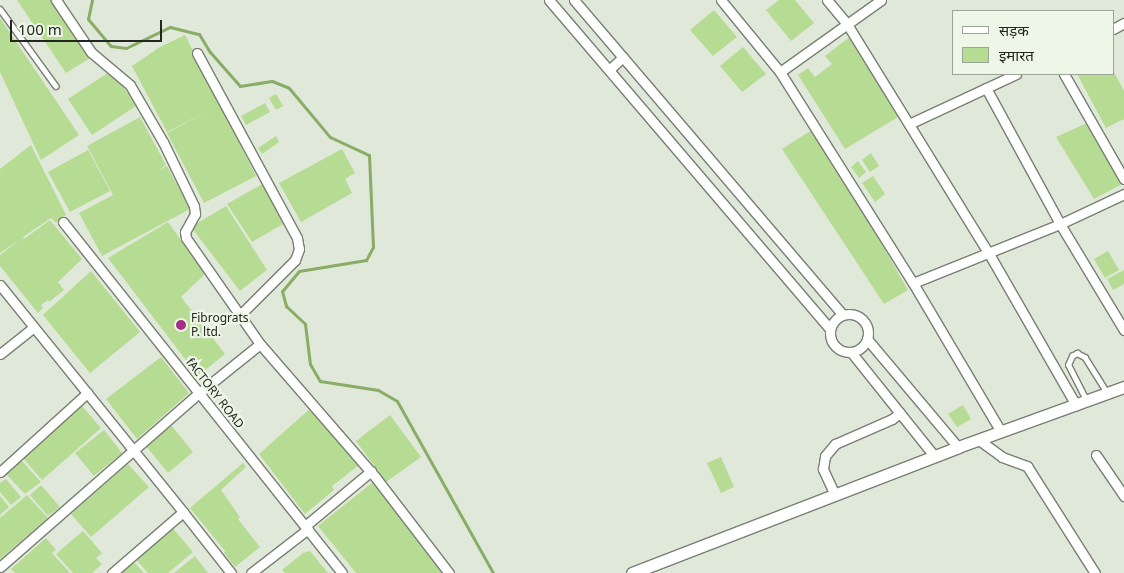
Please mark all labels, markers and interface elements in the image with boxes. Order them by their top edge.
scale bar [12,10,165,42]
legend [952,10,1114,75]
text: 100 m [18,19,62,39]
text: सड़क [999,20,1029,40]
text: इमारत [999,45,1034,65]
place label: Fibrograts P. ltd. [191,311,249,339]
marker: Fibrograts P. ltd. [175,319,187,331]
street label: fACTORY ROAD [183,355,247,431]

